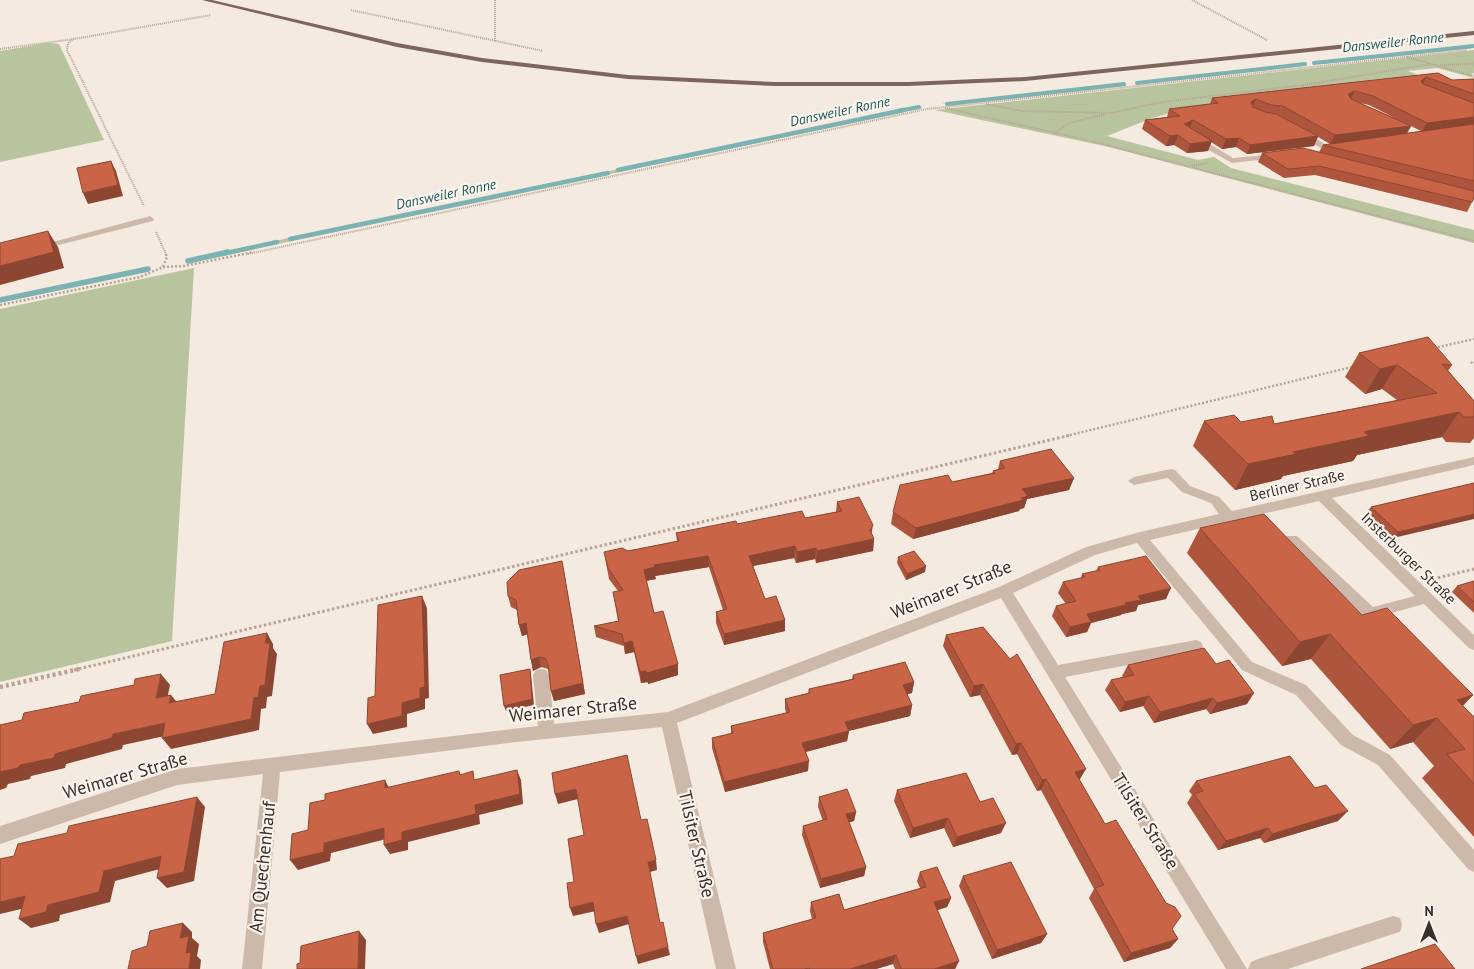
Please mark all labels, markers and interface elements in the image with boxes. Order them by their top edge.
water label: Dansweiler Ronne [1341,28,1445,56]
water label: Dansweiler Ronne [788,91,892,130]
water label: Dansweiler Ronne [394,174,498,213]
street label: Berliner Straße [1248,465,1346,505]
street label: Insterburger Straße [1358,508,1460,608]
street label: Weimarer Straße [887,554,1015,624]
street label: Weimarer Straße [508,691,638,727]
street label: Weimarer Straße [60,746,190,804]
street label: Tilsiter Straße [1107,769,1185,873]
street label: Tilsiter Straße [674,788,720,900]
street label: Am Quechenhauf [244,799,280,934]
north arrow [1404,899,1454,949]
text: N [1424,902,1434,920]

